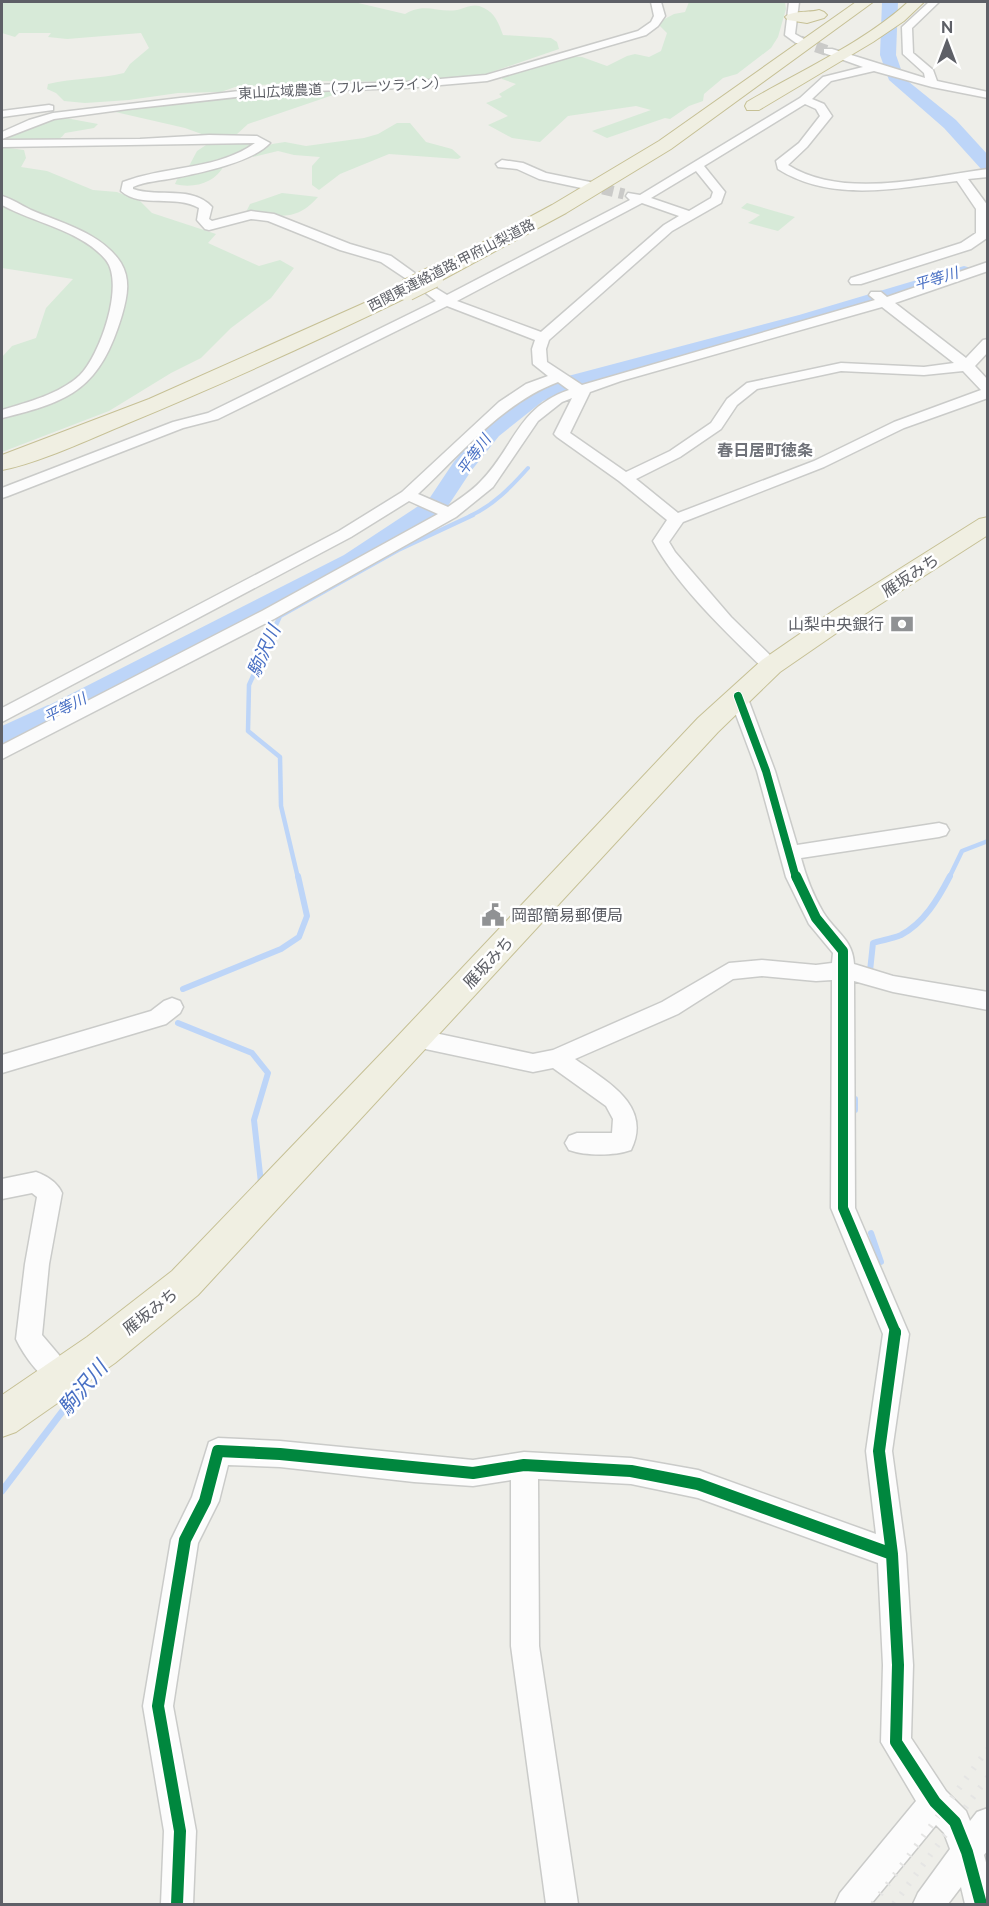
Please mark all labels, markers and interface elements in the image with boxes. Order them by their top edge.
north arrow [917,12,977,72]
text: N [941,18,953,37]
street label: 東山広域農道（フルーツライン） [238,75,448,101]
street label: 西関東連絡道路;甲府山梨道路 [365,216,537,314]
water label: 平等川 [912,263,962,294]
water label: 平等川 [453,430,496,478]
district label: 春日居町徳条 [717,441,813,460]
street label: 雁坂みち [878,550,942,601]
bank icon: 山梨中央銀行 [889,611,915,637]
place label: 山梨中央銀行 [788,615,884,634]
water label: 駒沢川 [243,620,285,680]
water label: 平等川 [41,689,91,726]
public building icon: 岡部簡易郵便局 [480,902,506,928]
place label: 岡部簡易郵便局 [511,906,623,925]
street label: 雁坂みち [460,932,517,992]
street label: 雁坂みち [119,1284,181,1339]
water label: 駒沢川 [53,1354,114,1420]

